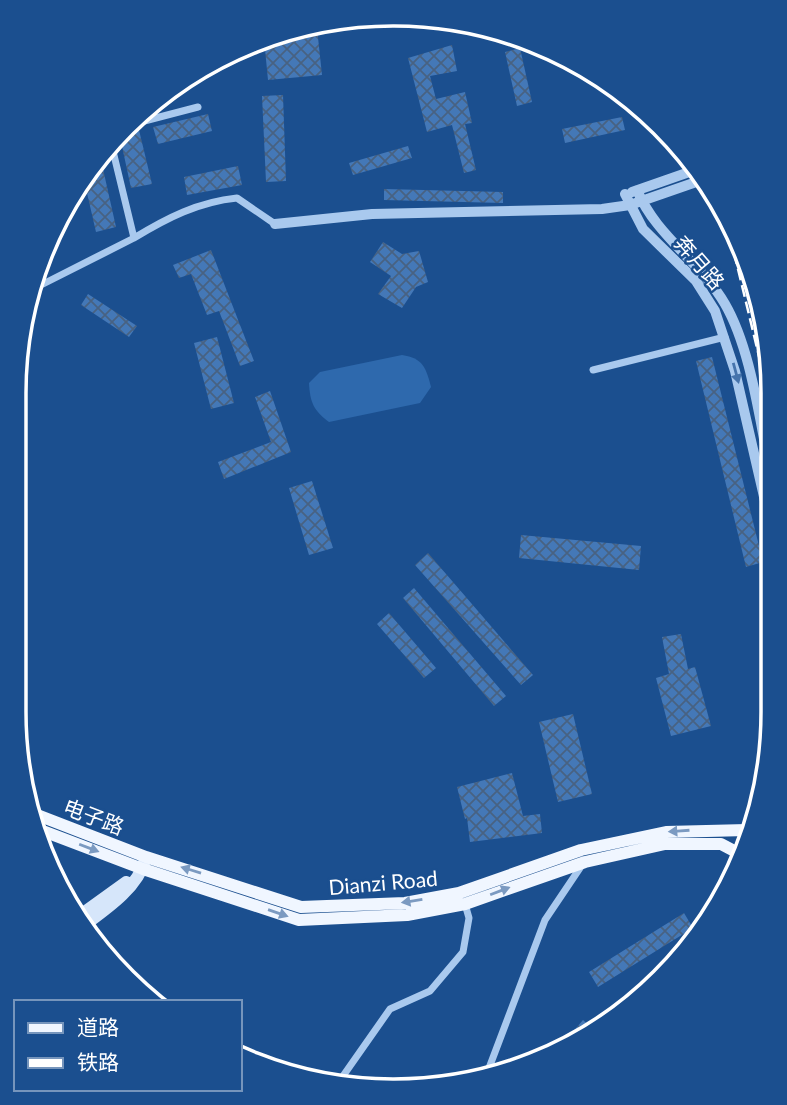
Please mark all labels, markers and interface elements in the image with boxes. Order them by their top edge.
street label: 奔月路 [670,230,730,294]
one-way arrow [731,363,741,384]
street label: 电子路 [60,793,128,839]
one-way arrow [668,826,690,837]
one-way arrow [79,843,100,854]
one-way arrow [181,865,202,875]
street label: Dianzi Road [327,865,439,899]
one-way arrow [490,885,511,896]
one-way arrow [401,896,423,907]
one-way arrow [267,908,288,918]
legend [14,1000,242,1091]
text: 道路 [77,1014,119,1039]
text: 铁路 [77,1049,119,1074]

